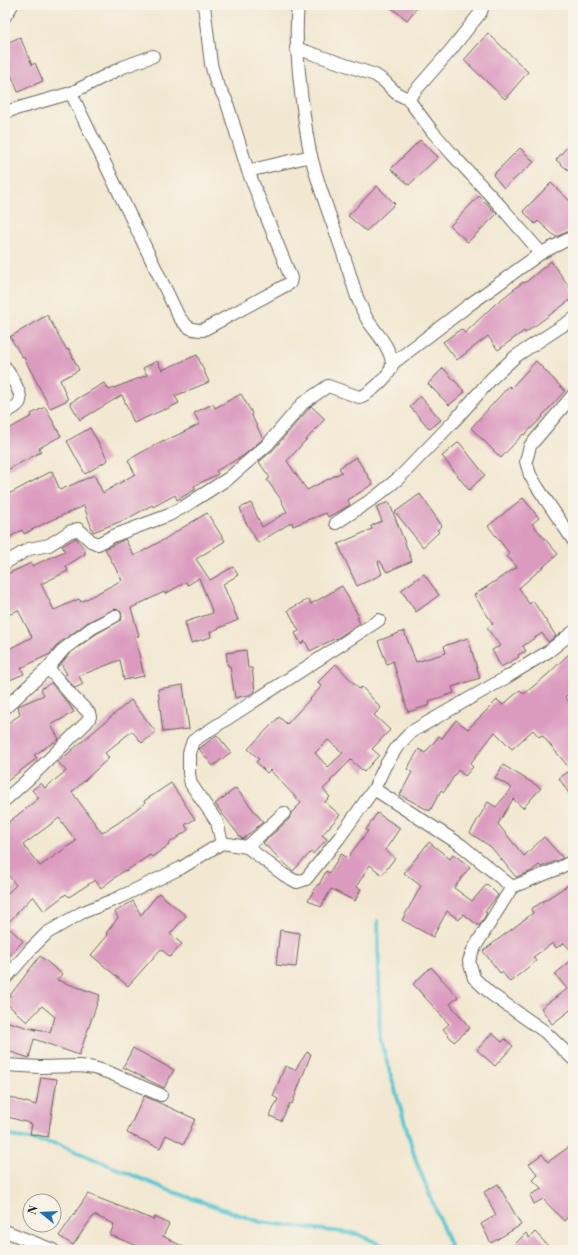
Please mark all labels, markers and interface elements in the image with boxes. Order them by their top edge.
north arrow [22,1193,62,1233]
text: N [25,1204,42,1217]

